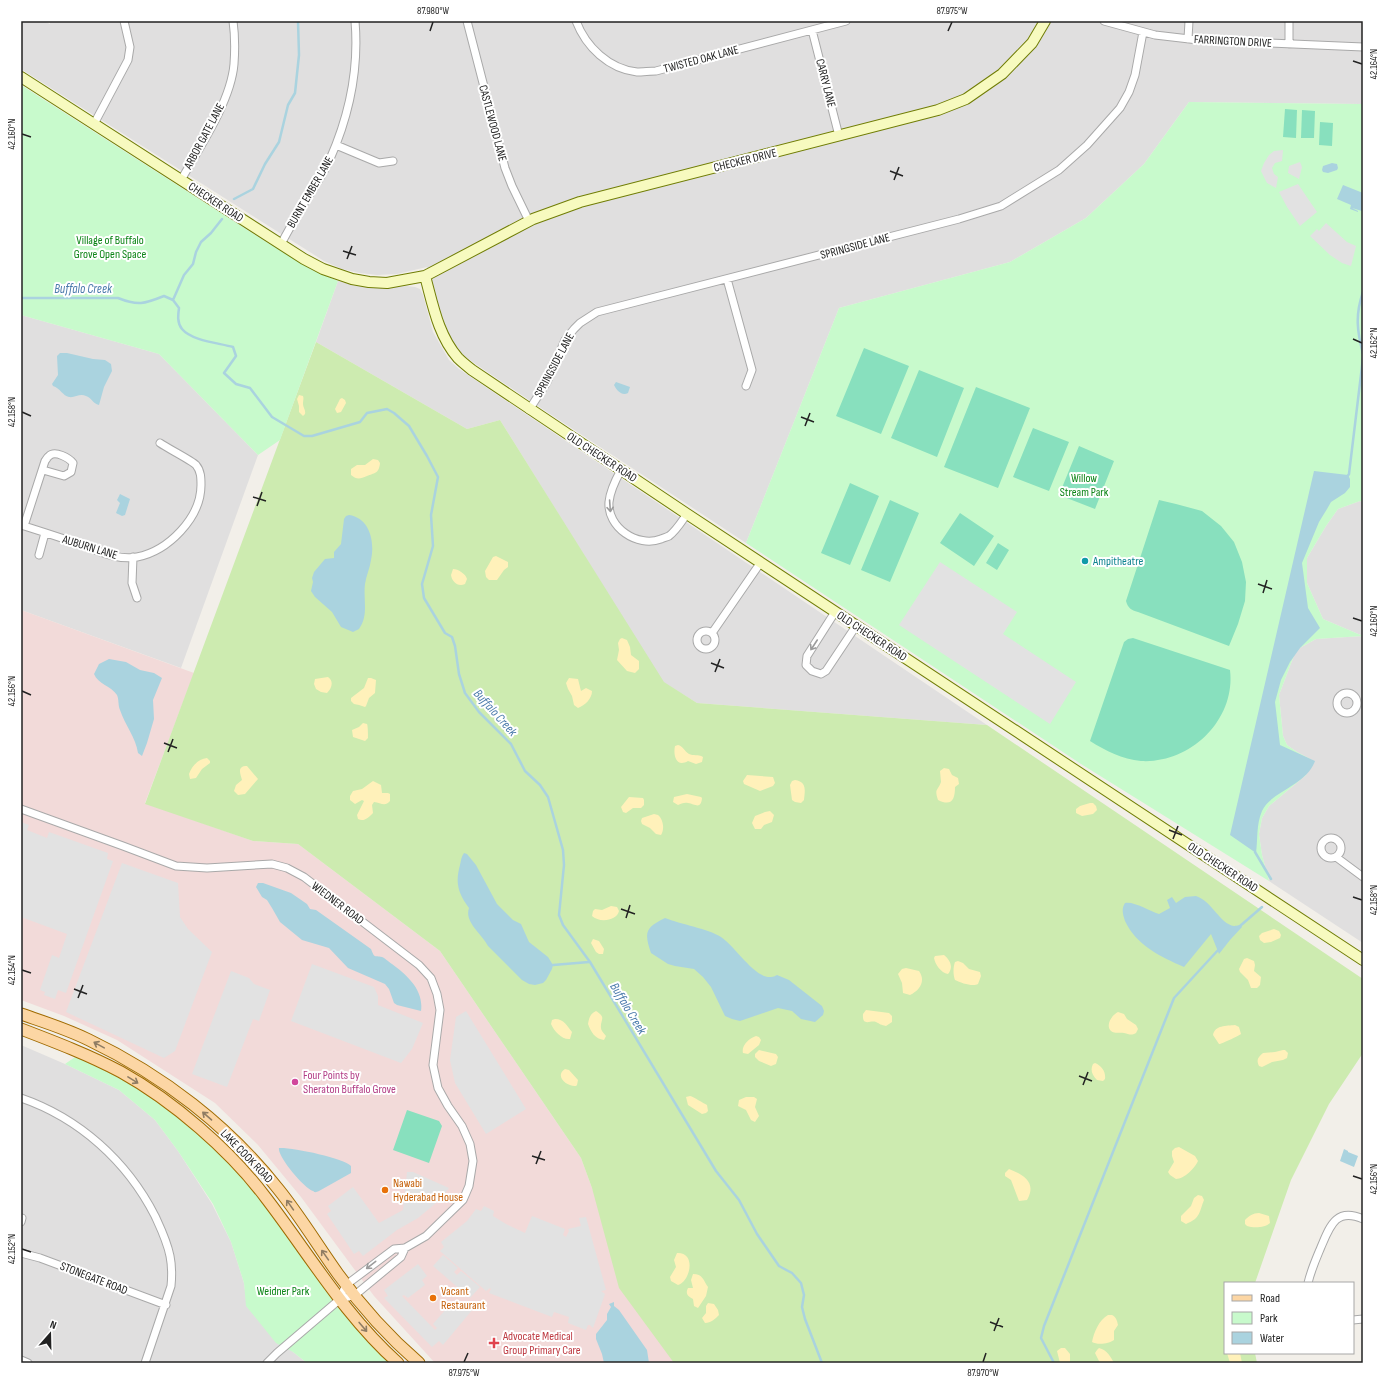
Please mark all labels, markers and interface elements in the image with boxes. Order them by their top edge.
text: 87.980°W [417,5,449,17]
text: 87.975°W [936,5,968,17]
street label: FARRINGTON DRIVE [1194,32,1272,51]
street label: TWISTED OAK LANE [662,42,740,77]
text: 42.164°N [1368,49,1380,79]
street label: CARRY LANE [812,57,839,109]
street label: CASTLEWOOD LANE [475,83,510,163]
street label: ARBOR GATE LANE [180,101,228,173]
text: 42.160°N [6,119,18,149]
street label: CHECKER DRIVE [712,145,778,176]
street label: BURNT EMBER LANE [284,154,337,231]
street label: CHECKER ROAD [185,179,246,226]
street label: SPRINGSIDE LANE [819,230,892,263]
park label: Village of Buffalo Grove Open Space [74,233,146,262]
water label: Buffalo Creek [54,281,113,297]
text: 42.162°N [1368,328,1380,358]
street label: SPRINGSIDE LANE [531,330,578,400]
text: 42.158°N [6,397,18,427]
street label: OLD CHECKER ROAD [564,429,640,486]
park label: Willow Stream Park [1060,471,1109,500]
one-way arrow [606,499,613,512]
street label: AUBURN LANE [60,532,119,563]
place label: Ampitheatre [1092,554,1143,569]
marker: Ampitheatre [1080,556,1090,566]
text: 42.160°N [1368,606,1380,636]
street label: OLD CHECKER ROAD [834,608,910,665]
one-way arrow [810,639,818,650]
text: 42.156°N [6,676,18,706]
water label: Buffalo Creek [470,686,521,740]
street label: OLD CHECKER ROAD [1185,839,1261,896]
street label: WIEDNER ROAD [308,879,367,928]
text: 42.158°N [1368,885,1380,915]
text: 42.154°N [6,955,18,985]
water label: Buffalo Creek [606,980,650,1038]
one-way arrow [93,1041,105,1049]
place label: Four Points by Sheraton Buffalo Grove [303,1068,396,1097]
one-way arrow [127,1076,138,1084]
marker: Four Points by Sheraton Buffalo Grove [290,1077,300,1087]
one-way arrow [202,1112,213,1121]
street label: LAKE COOK ROAD [217,1126,276,1187]
text: 42.156°N [1368,1164,1380,1194]
place label: Nawabi Hyderabad House [393,1176,463,1205]
marker: Nawabi Hyderabad House [380,1185,390,1195]
one-way arrow [286,1200,294,1211]
text: 42.152°N [6,1234,18,1264]
one-way arrow [321,1250,329,1261]
street label: STONEGATE ROAD [58,1259,130,1298]
one-way arrow [366,1261,377,1269]
legend [1224,1282,1354,1354]
park label: Weidner Park [257,1284,310,1299]
place label: Vacant Restaurant [441,1284,486,1313]
text: Road [1260,1291,1280,1306]
marker: Vacant Restaurant [428,1293,438,1303]
text: Park [1260,1311,1278,1326]
north arrow [30,1314,70,1354]
text: N [48,1318,58,1332]
one-way arrow [358,1322,367,1332]
place label: Advocate Medical Group Primary Care [502,1329,581,1358]
text: Water [1260,1331,1284,1346]
marker: Advocate Medical Group Primary Care [488,1337,500,1349]
text: 87.975°W [448,1367,480,1379]
text: 87.970°W [967,1367,999,1379]

